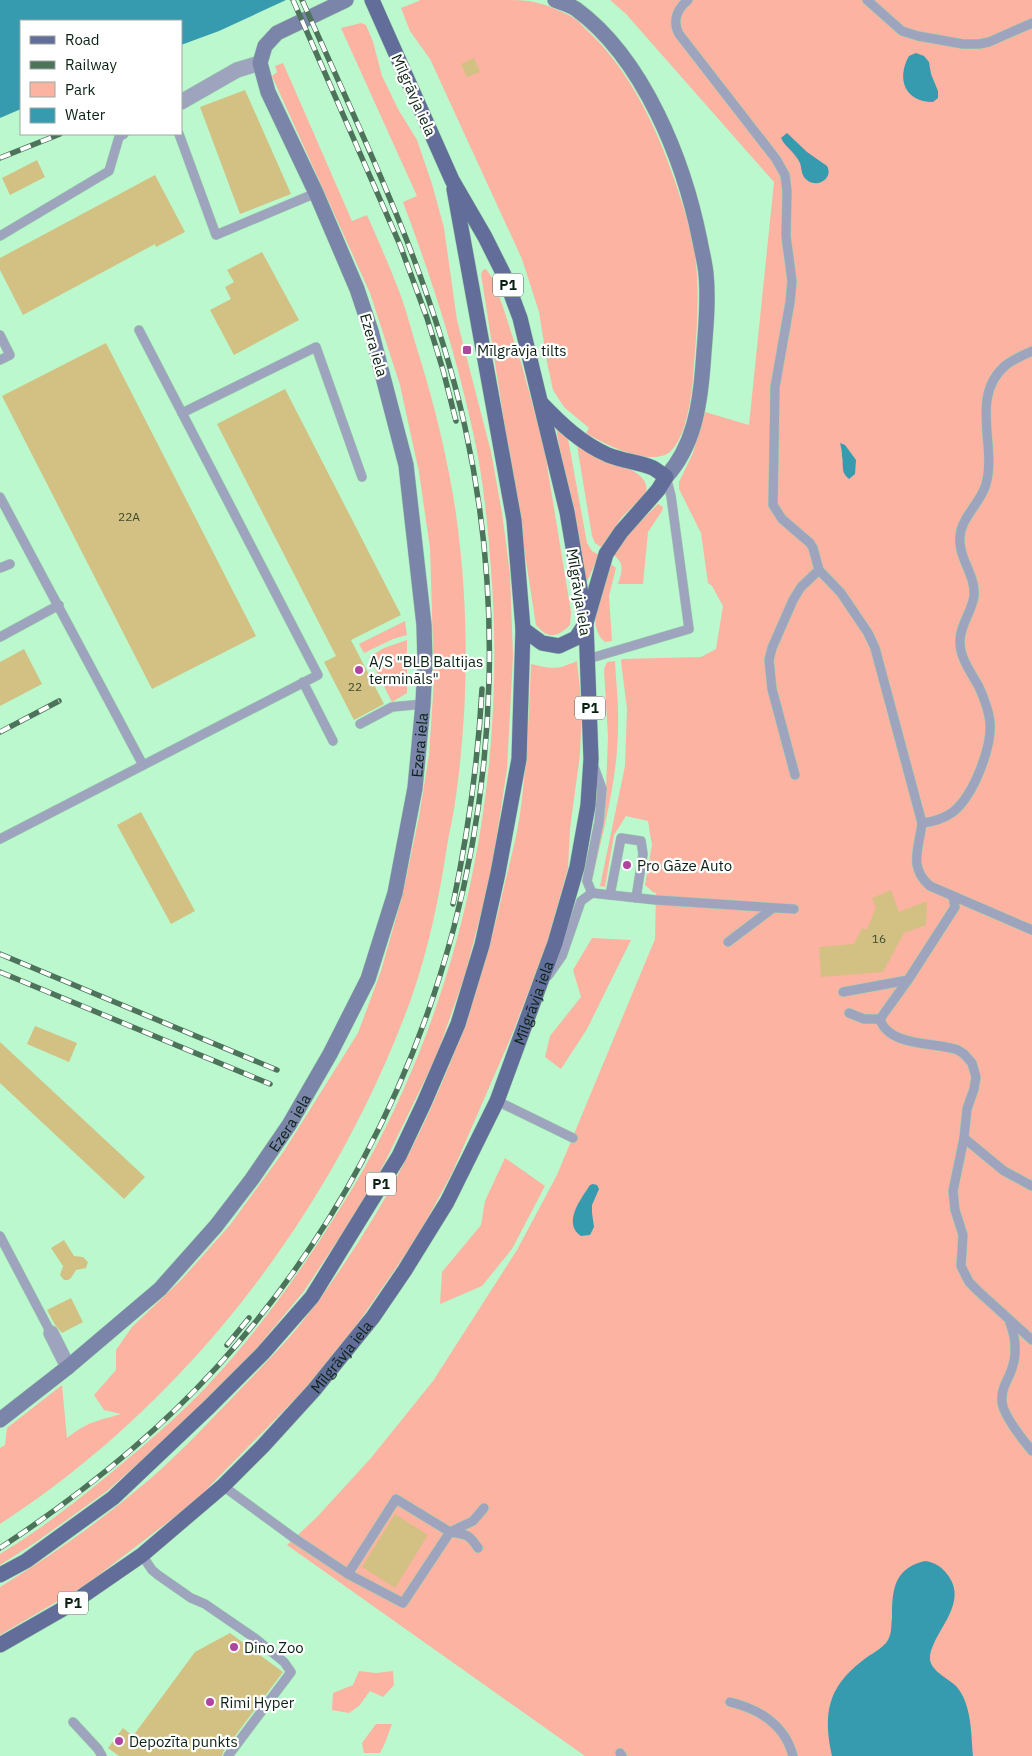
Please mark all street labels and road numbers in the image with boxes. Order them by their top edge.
street label: Mīlgrāvja iela [387,51,441,139]
road number: P1 [493,274,523,296]
street label: Ezera iela [356,311,392,379]
street label: Mīlgrāvja iela [563,547,595,637]
road number: P1 [575,696,605,720]
street label: Ezera iela [407,712,432,778]
street label: Mīlgrāvja iela [509,958,557,1047]
street label: Ezera iela [264,1090,315,1155]
road number: P1 [366,1172,396,1196]
street label: Mīlgrāvja iela [306,1316,376,1397]
road number: P1 [58,1592,88,1615]

